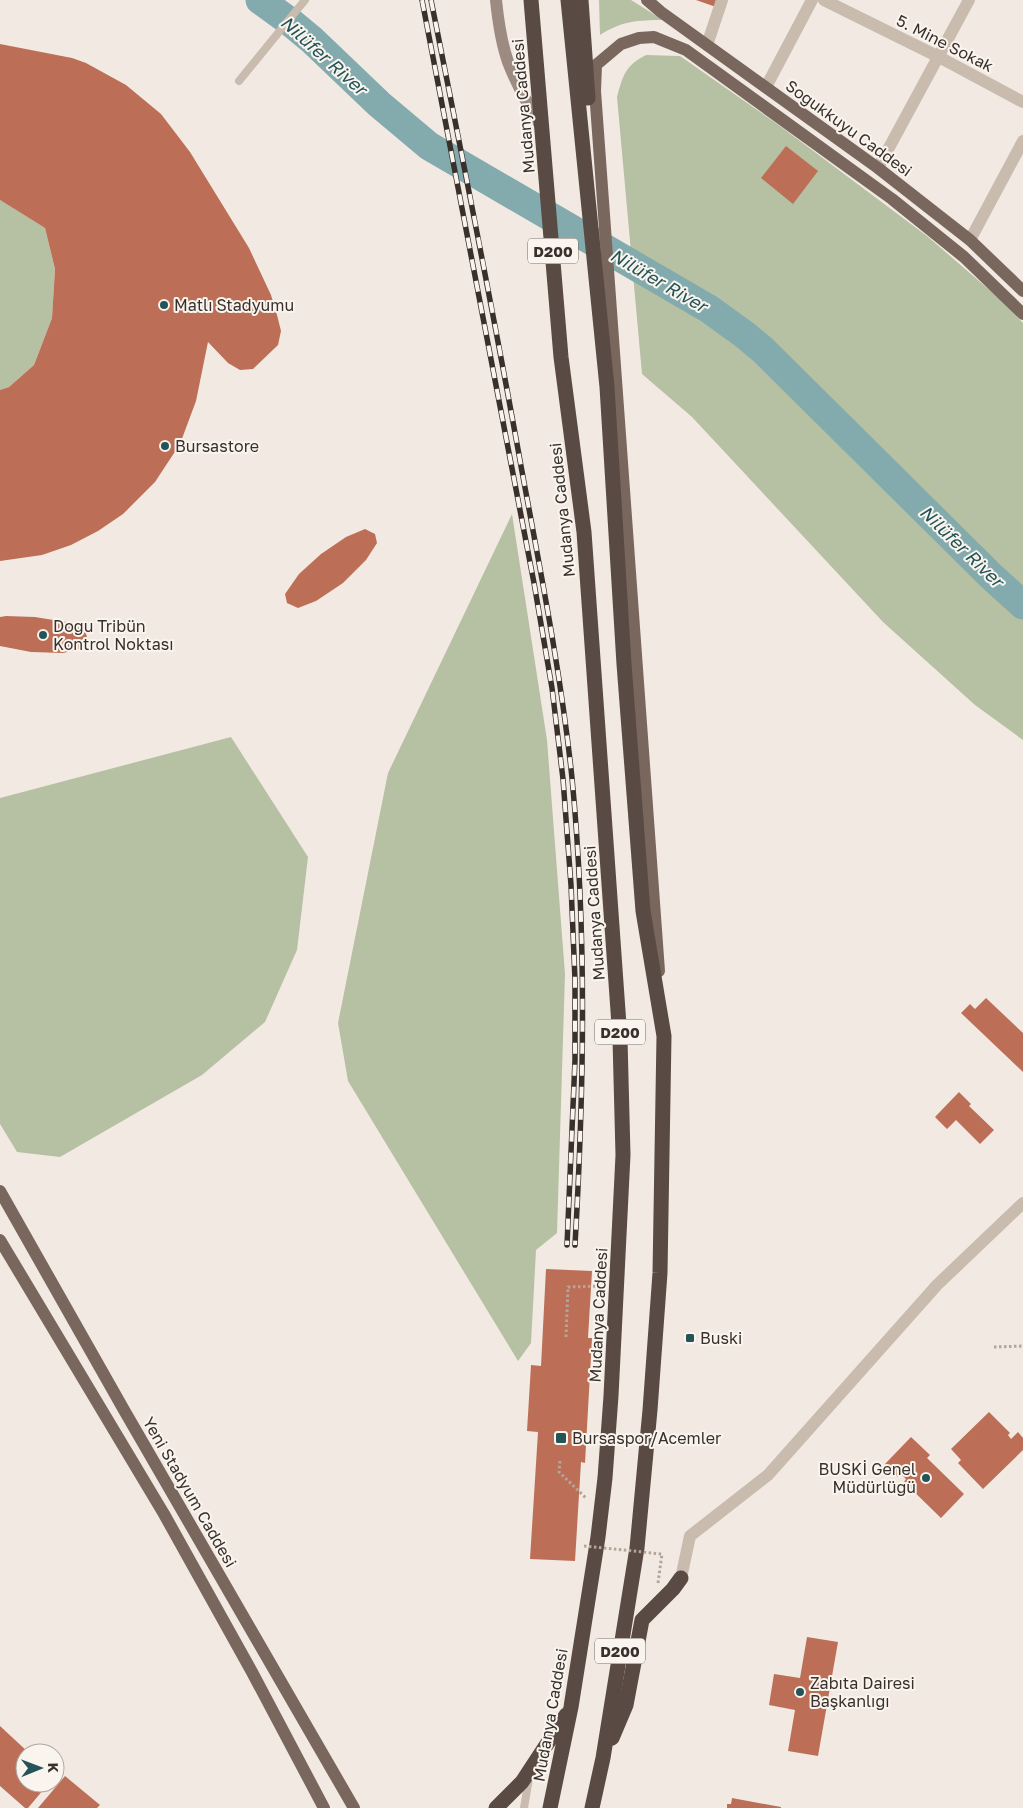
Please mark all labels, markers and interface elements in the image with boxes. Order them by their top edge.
street label: 5. Mine Sokak [893,10,997,76]
water label: Nilüfer River [277,11,374,101]
street label: Mudanya Caddesi [507,38,539,174]
street label: Soğukkuyu Caddesi [782,75,916,181]
road number: D200 [528,238,578,264]
water label: Nilüfer River [607,244,714,318]
place label: Matlı Stadyumu [174,295,294,315]
marker: Matlı Stadyumu [158,299,170,311]
place label: Bursastore [175,436,259,456]
marker: Bursastore [159,440,171,452]
street label: Mudanya Caddesi [545,442,579,578]
water label: Nilüfer River [916,501,1011,593]
place label: Doğu Tribün Kontrol Noktası [53,616,174,654]
marker: Doğu Tribün Kontrol Noktası [37,629,49,641]
street label: Mudanya Caddesi [579,845,609,981]
road number: D200 [595,1020,645,1044]
street label: Mudanya Caddesi [584,1247,612,1383]
place label: Buski [700,1328,742,1348]
marker: Buski [684,1332,696,1344]
street label: Yeni Stadyum Caddesi [139,1413,241,1571]
place label: Bursaspor/Acemler [572,1428,721,1448]
marker: Bursaspor/Acemler [554,1431,568,1445]
place label: BUSKİ Genel Müdürlüğü [818,1459,916,1497]
marker: BUSKİ Genel Müdürlüğü [920,1472,932,1484]
road number: D200 [595,1638,645,1664]
street label: Mudanya Caddesi [528,1647,572,1783]
place label: Zabıta Dairesi Başkanlığı [810,1673,915,1711]
marker: Zabıta Dairesi Başkanlığı [794,1686,806,1698]
north arrow [15,1743,65,1793]
text: K [45,1763,62,1773]

